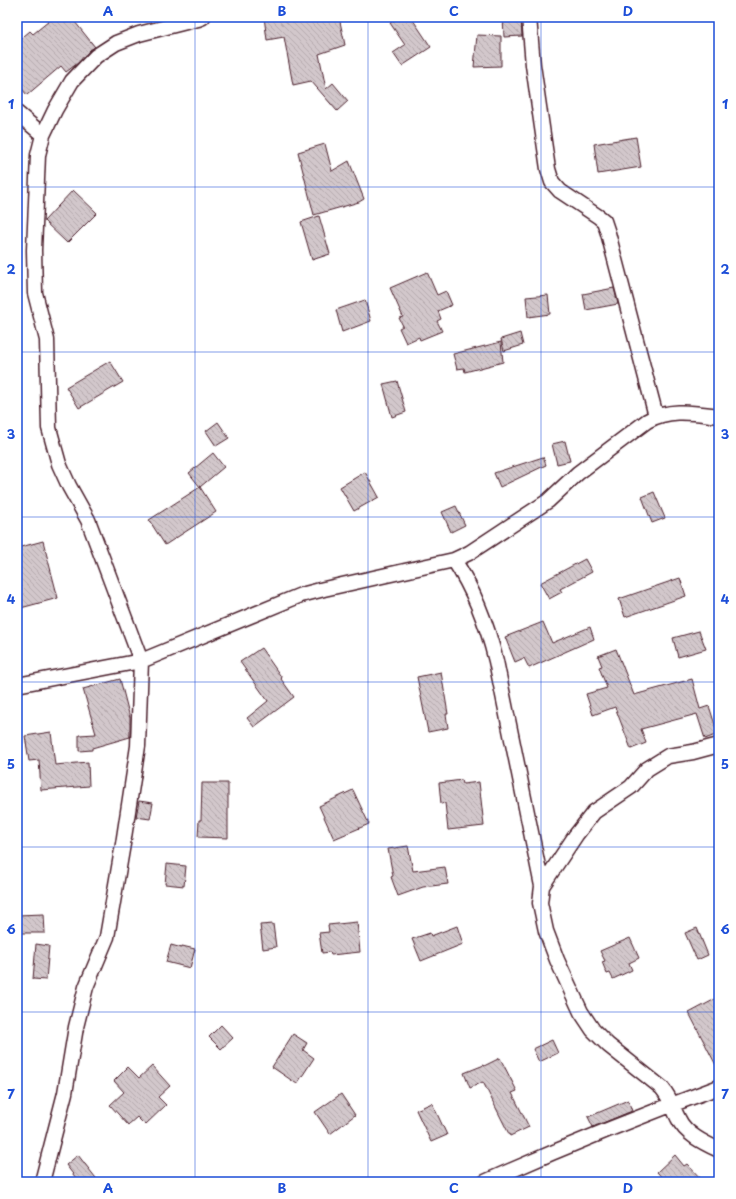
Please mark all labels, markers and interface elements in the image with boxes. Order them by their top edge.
text: A [103,1,113,20]
text: B [278,1,287,20]
text: C [449,1,459,20]
text: D [623,1,633,20]
text: 1 [8,94,14,113]
text: 1 [722,94,728,113]
text: 2 [6,259,16,278]
text: 2 [720,259,730,278]
text: 3 [7,424,16,443]
text: 3 [721,424,730,443]
text: 4 [7,589,16,608]
text: 4 [721,589,730,608]
text: 5 [7,754,15,773]
text: 5 [721,754,729,773]
text: 6 [6,919,16,938]
text: 6 [720,919,730,938]
text: 7 [7,1084,15,1103]
text: 7 [721,1084,729,1103]
text: A [103,1178,113,1197]
text: B [278,1178,287,1197]
text: C [449,1178,459,1197]
text: D [623,1178,633,1197]

